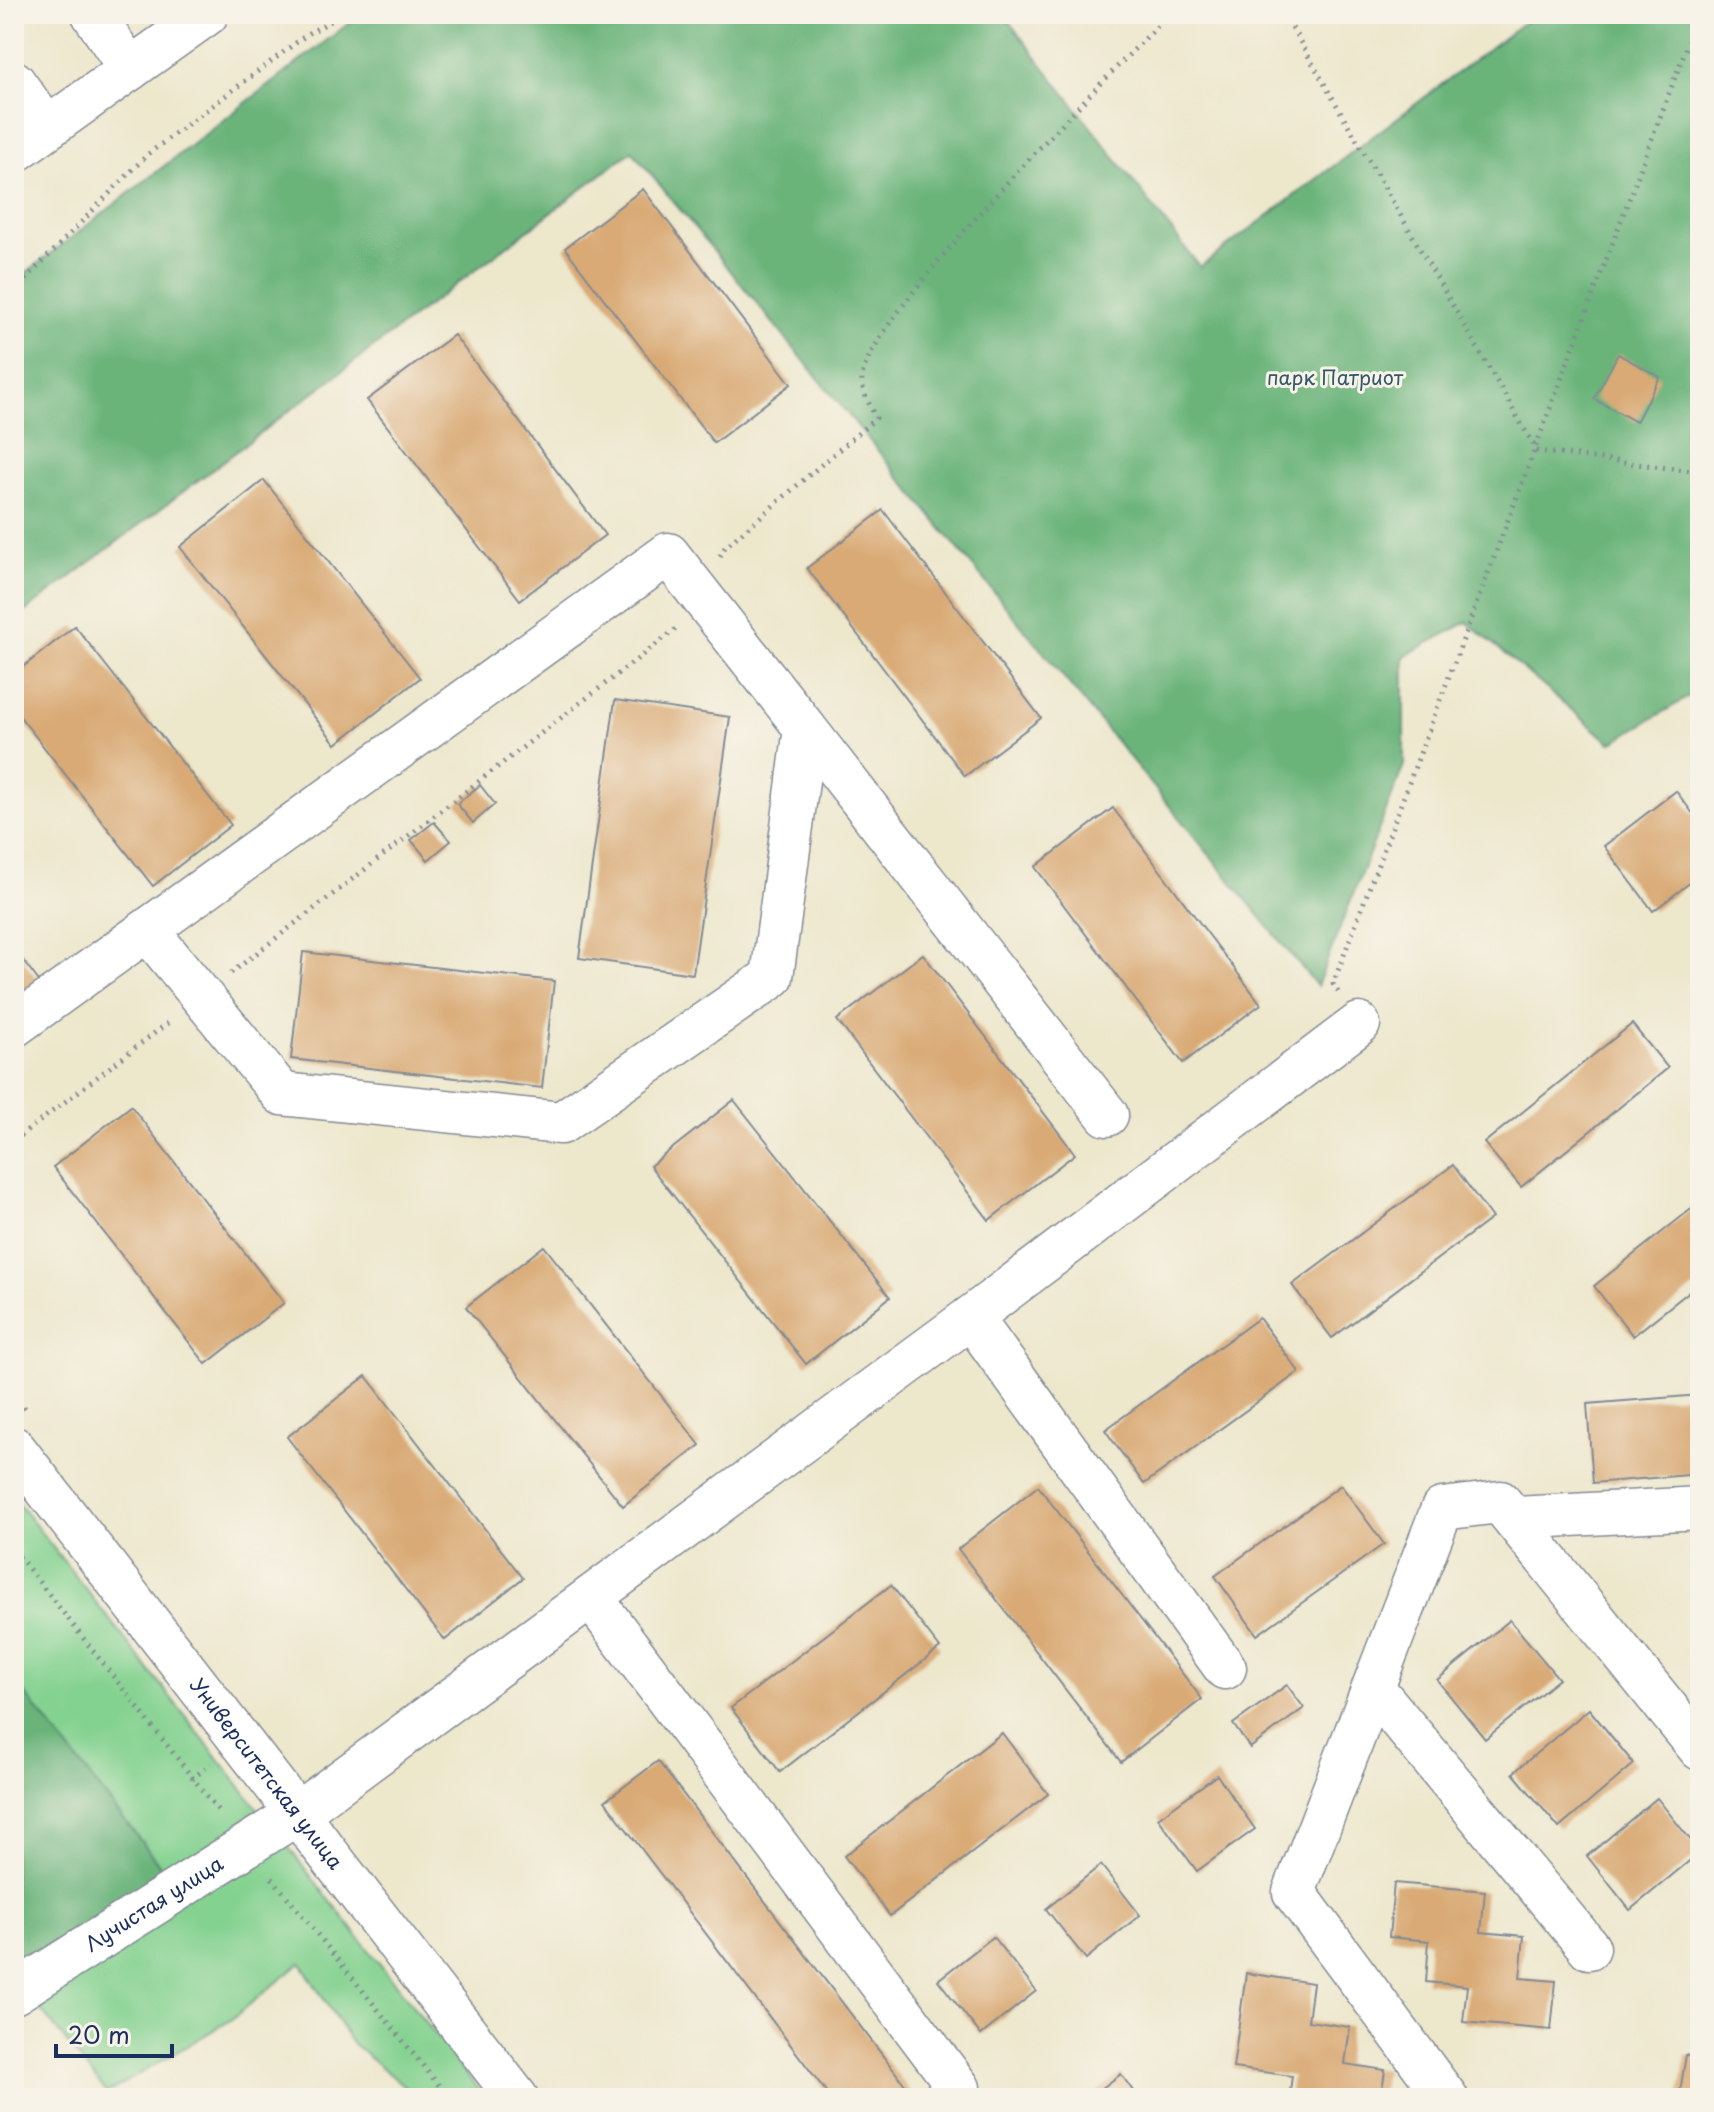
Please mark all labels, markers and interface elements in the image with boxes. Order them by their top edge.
park label: парк Патриот [1267,362,1404,392]
street label: Университетская улица [183,1671,351,1875]
street label: Лучистая улица [79,1848,229,1958]
scale bar [56,2008,172,2058]
text: 20 m [68,2016,130,2052]

